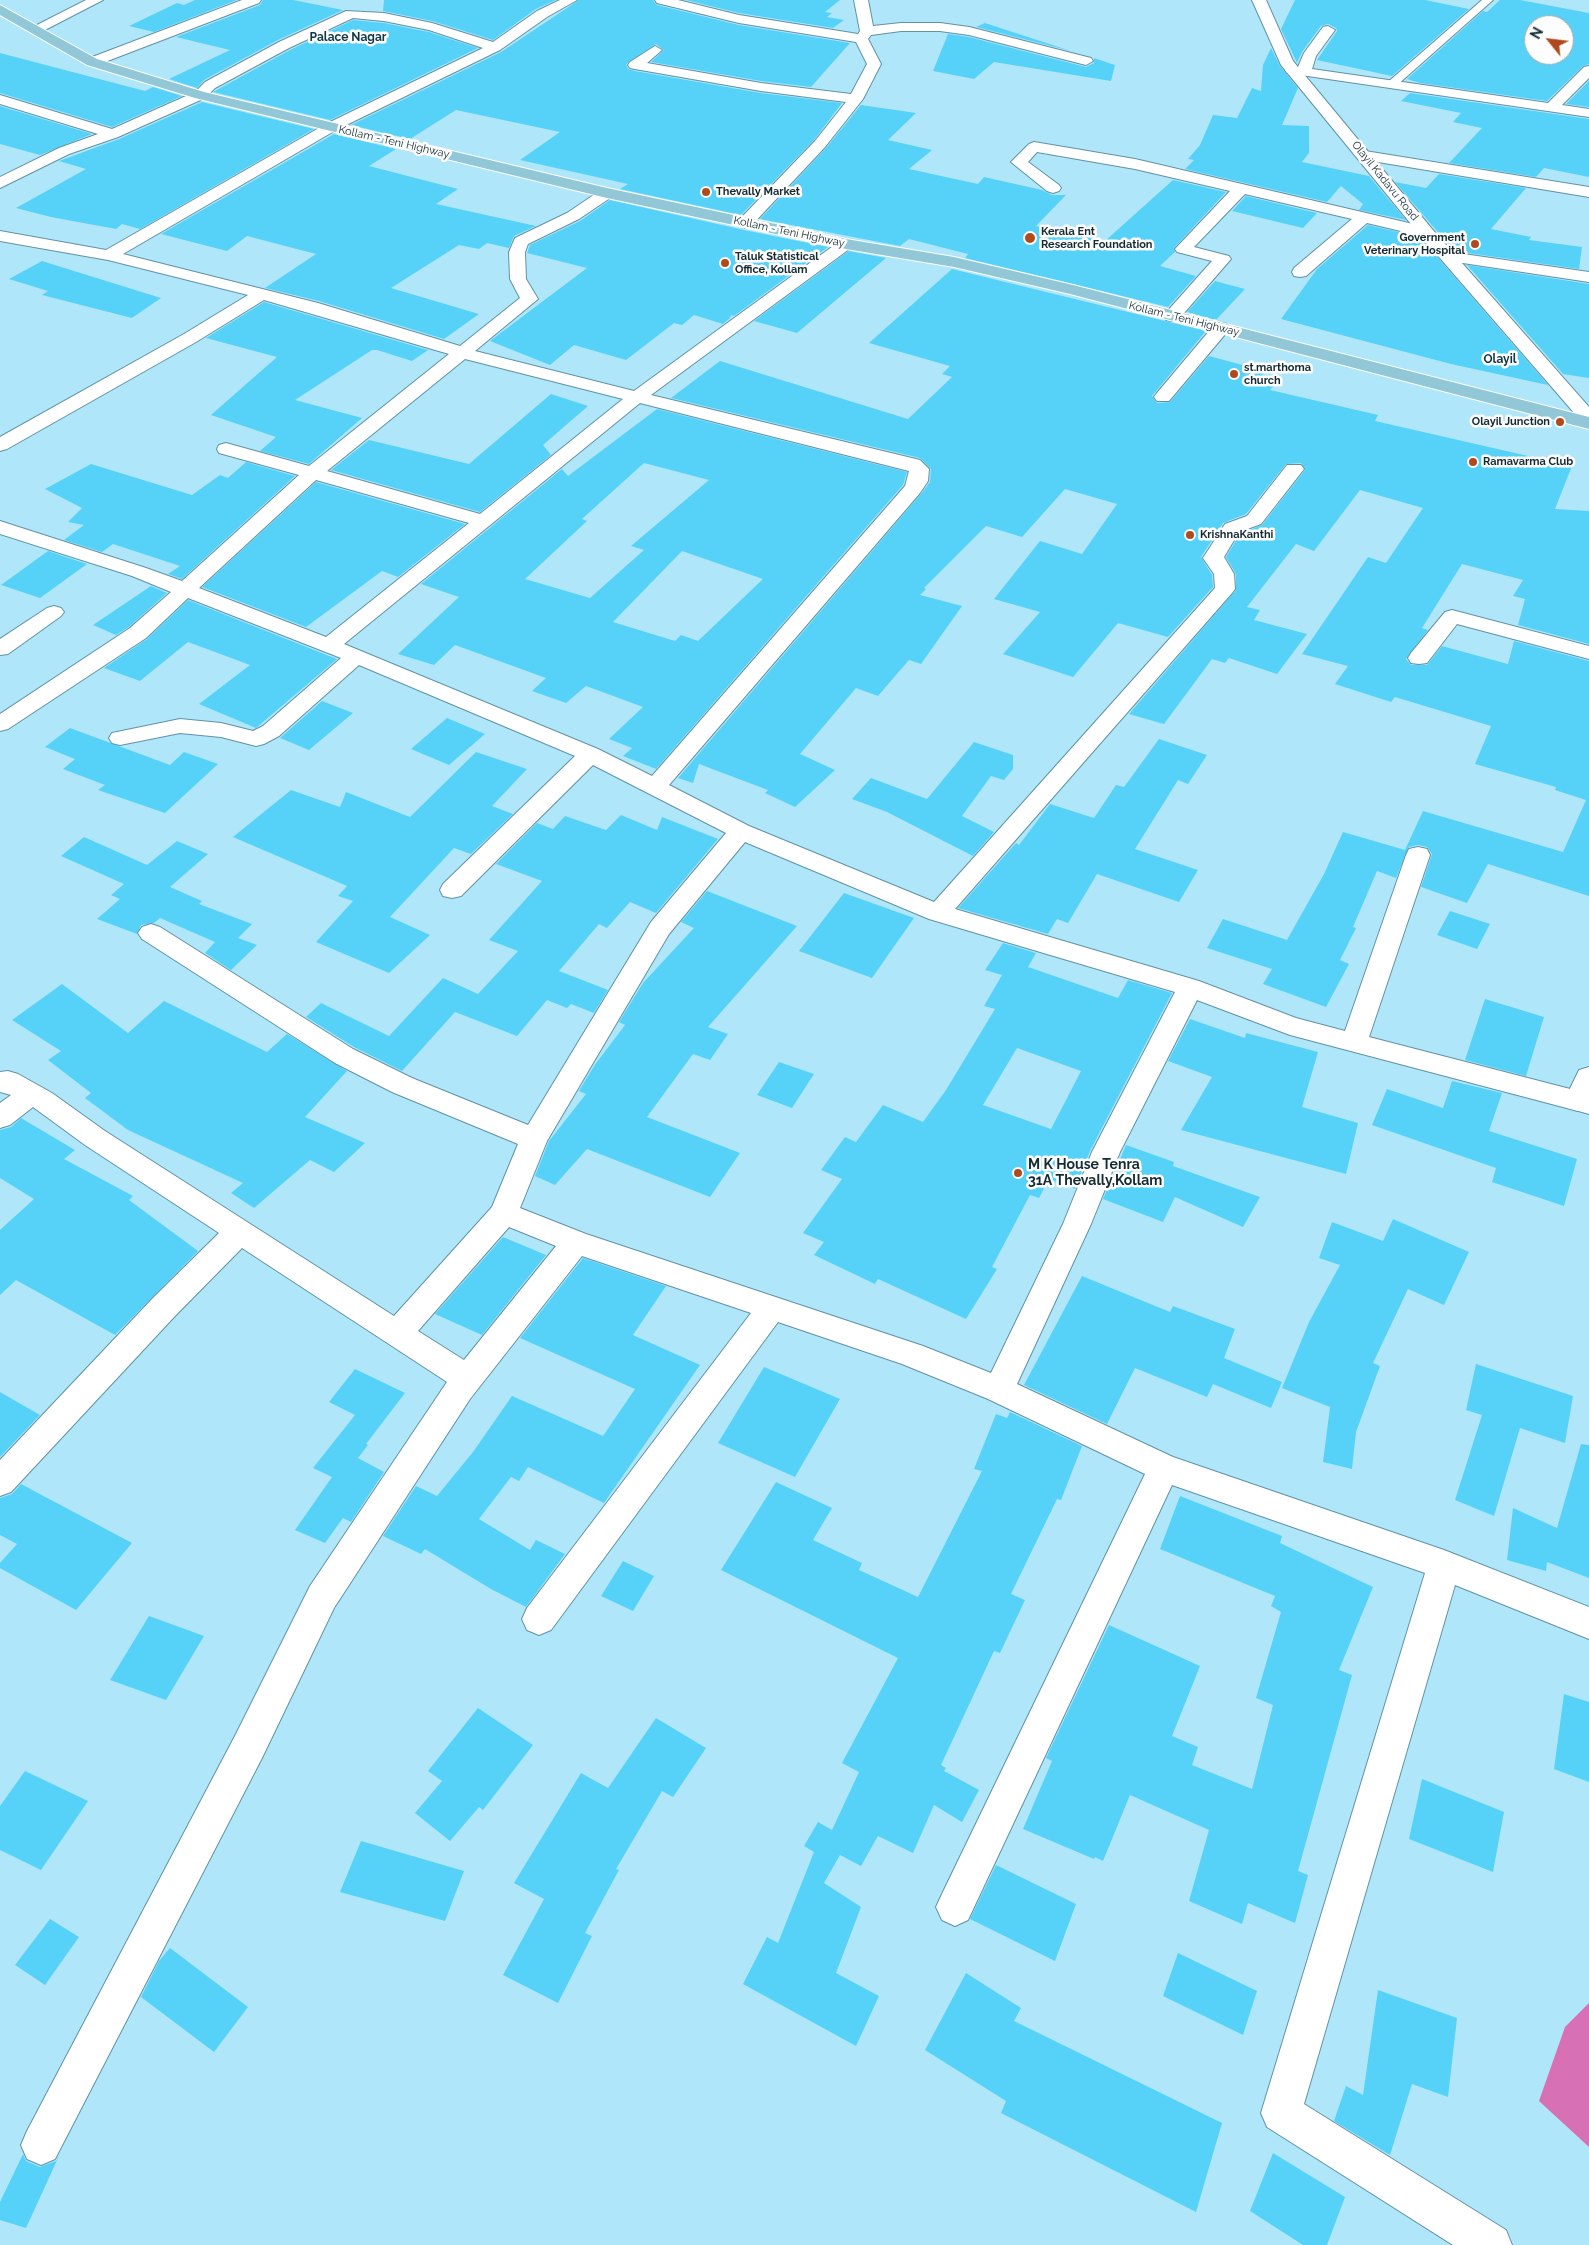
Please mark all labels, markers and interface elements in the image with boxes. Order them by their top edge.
north arrow [1524,15,1574,65]
text: N [1527,25,1546,42]
district label: Palace Nagar [310,30,386,44]
street label: Kollam - Teni Highway [337,123,451,161]
street label: Olayil Kadavu Road [1349,139,1421,223]
place label: Thevally Market [716,185,800,199]
marker: Thevally Market [700,186,712,198]
street label: Kollam - Teni Highway [732,214,846,250]
place label: Kerala Ent Research Foundation [1041,225,1152,251]
marker: Kerala Ent Research Foundation [1023,231,1037,245]
place label: Government Veterinary Hospital [1364,231,1465,257]
marker: Government Veterinary Hospital [1469,238,1481,250]
place label: Taluk Statistical Office, Kollam [735,250,819,276]
marker: Taluk Statistical Office, Kollam [719,257,731,269]
street label: Kollam - Teni Highway [1127,299,1241,339]
district label: Olayil [1484,352,1516,366]
place label: st.marthoma church [1244,361,1311,387]
marker: st.marthoma church [1228,368,1240,380]
place label: Olayil Junction [1472,415,1550,429]
marker: Olayil Junction [1554,416,1566,428]
place label: Ramavarma Club [1483,455,1573,469]
marker: Ramavarma Club [1467,456,1479,468]
place label: KrishnaKanthi [1200,528,1273,542]
marker: KrishnaKanthi [1184,529,1196,541]
place label: M K House Tenra 31A Thevally,Kollam [1028,1157,1162,1190]
marker: M K House Tenra 31A Thevally,Kollam [1012,1167,1024,1179]

